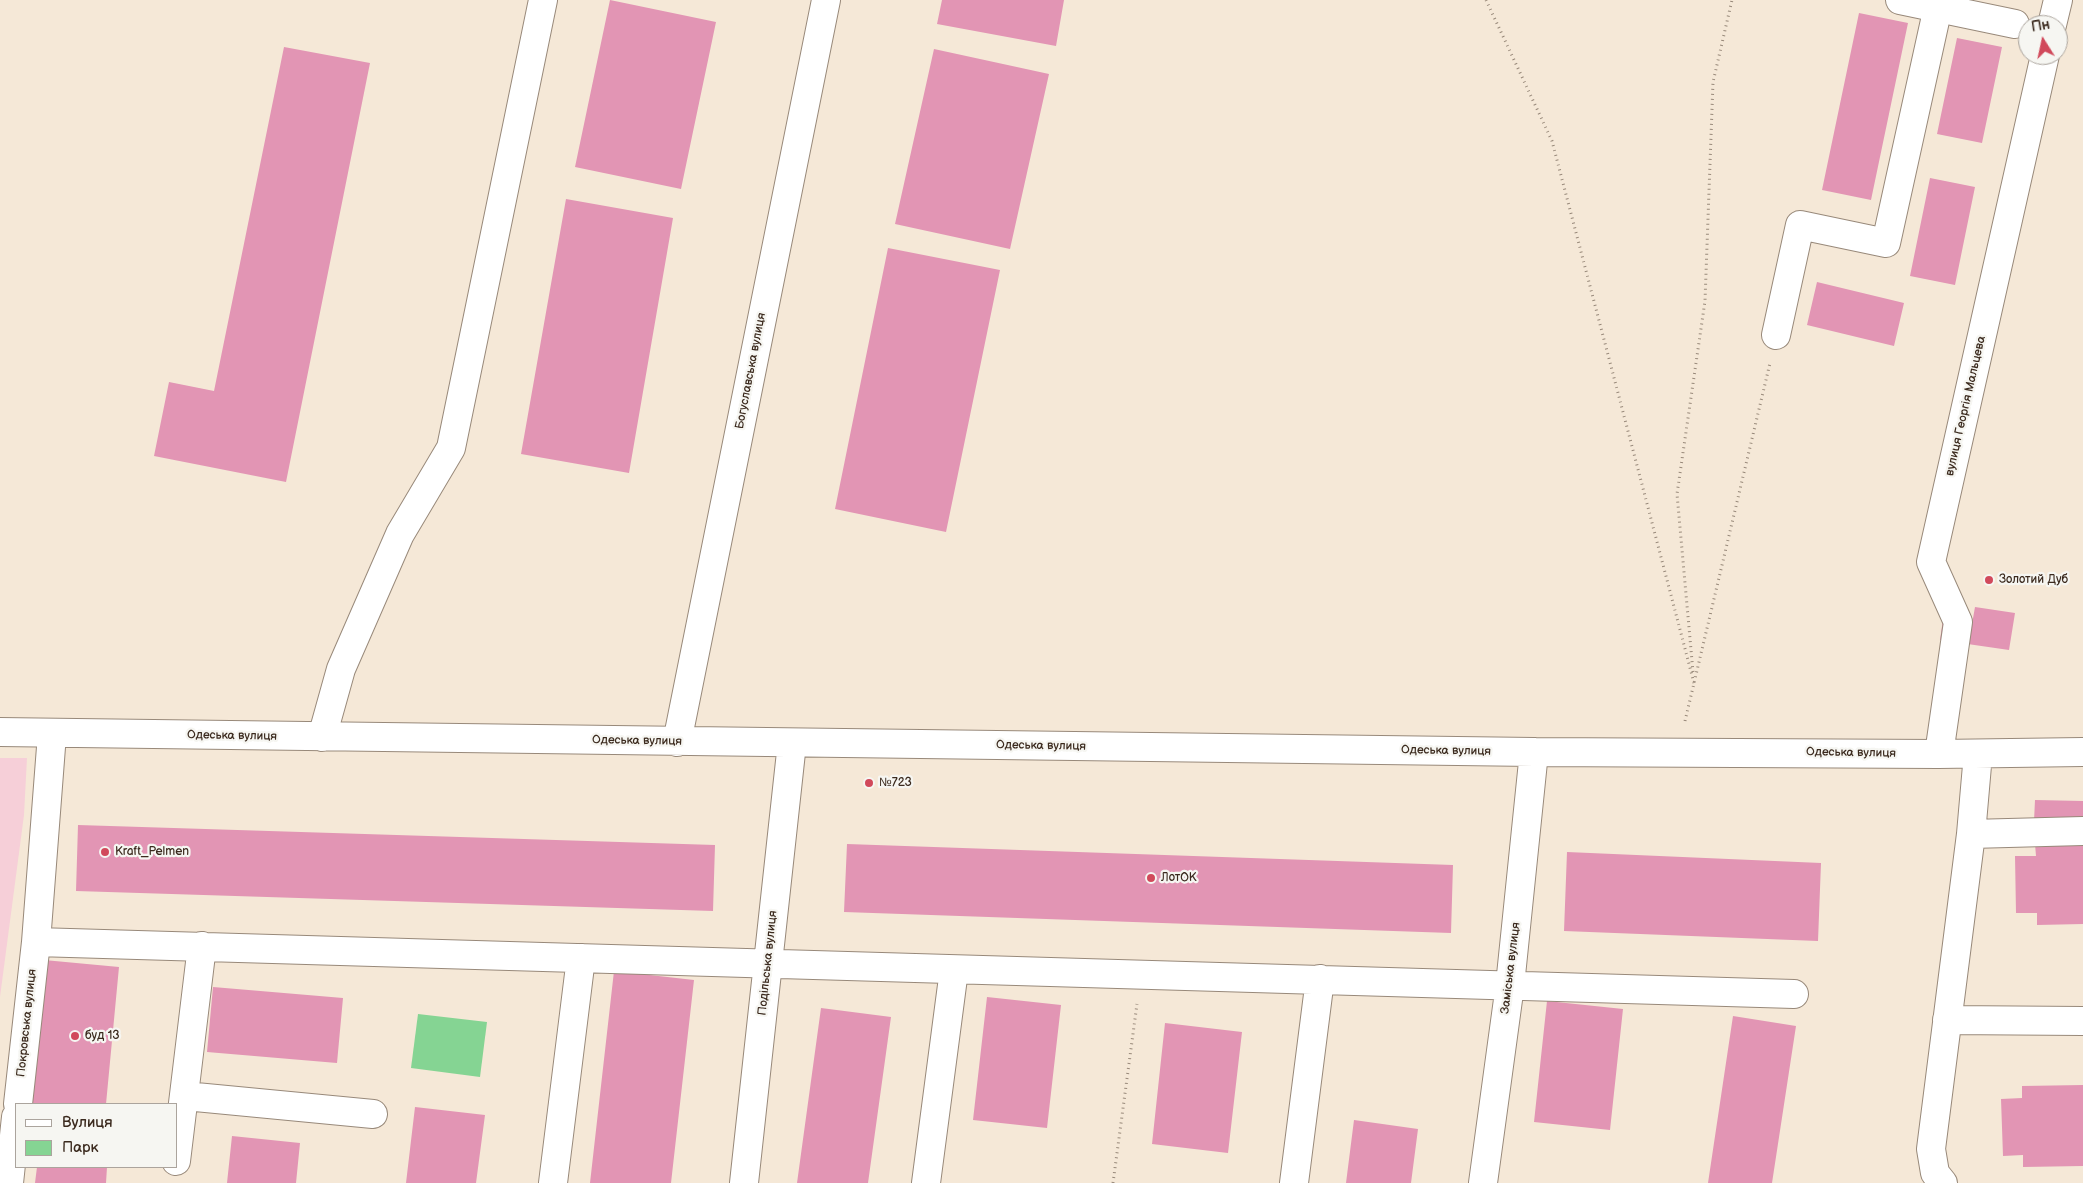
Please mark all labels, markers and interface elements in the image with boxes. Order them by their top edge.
north arrow [2018,15,2068,65]
text: Пн [2030,16,2051,36]
street label: Богуславська вулиця [733,312,769,430]
street label: вулиця Георгія Мальцева [1943,335,1989,477]
place label: Золотий Дуб [1999,573,2068,587]
marker: Золотий Дуб [1983,574,1995,586]
street label: Одеська вулиця [187,728,277,744]
street label: Одеська вулиця [592,733,682,749]
street label: Одеська вулиця [996,738,1086,754]
street label: Одеська вулиця [1401,743,1491,759]
street label: Одеська вулиця [1806,745,1896,761]
place label: №723 [879,776,912,790]
marker: №723 [863,777,875,789]
place label: Kraft_Pelmen [115,845,189,859]
marker: Kraft_Pelmen [99,846,111,858]
place label: ЛотОК [1161,871,1197,885]
marker: ЛотОК [1145,872,1157,884]
street label: Подільська вулиця [755,910,781,1016]
street label: Заміська вулиця [1498,921,1524,1015]
street label: Покровська вулиця [14,968,40,1078]
place label: буд 13 [85,1029,120,1043]
marker: буд 13 [69,1030,81,1042]
legend [15,1103,178,1168]
text: Вулиця [62,1113,113,1132]
text: Парк [62,1138,99,1157]

